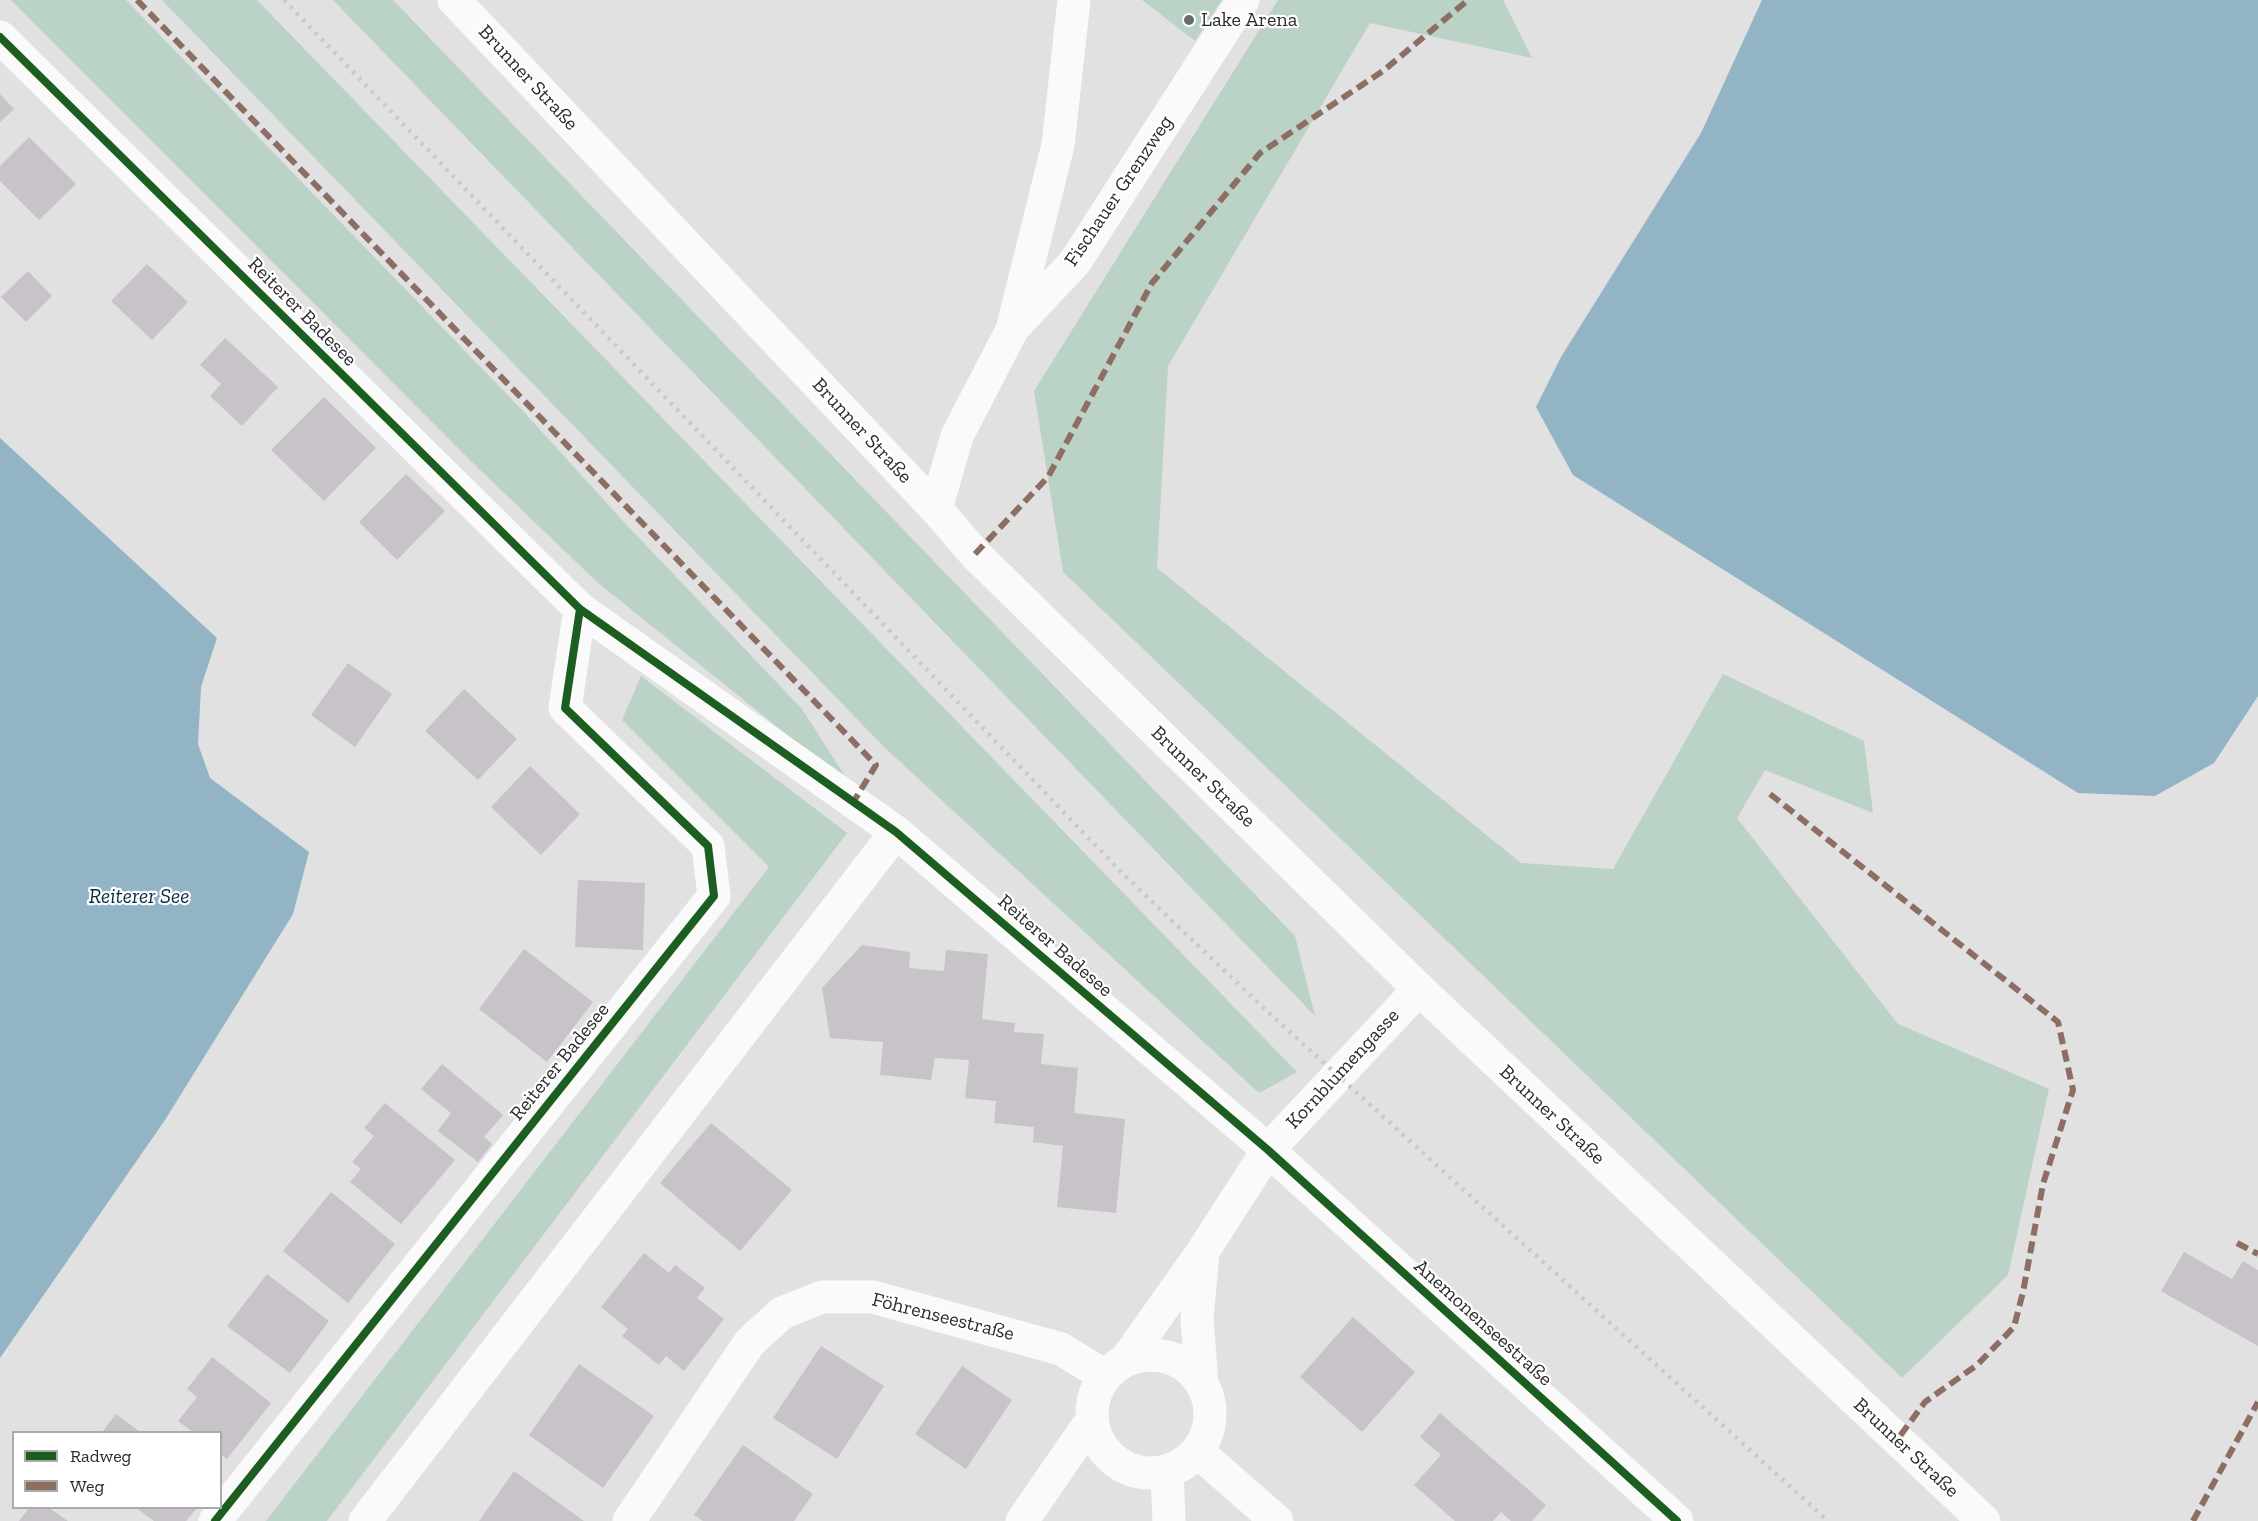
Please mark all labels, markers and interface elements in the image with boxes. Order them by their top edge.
place label: Lake Arena [1201,8,1297,32]
marker: Lake Arena [1182,13,1196,27]
street label: Brunner Straße [473,20,583,136]
street label: Fischauer Grenzweg [1060,111,1178,271]
street label: Reiterer Badesee [242,252,362,372]
street label: Brunner Straße [807,373,917,489]
street label: Brunner Straße [1146,721,1260,833]
water label: Reiterer See [89,884,189,910]
street label: Reiterer Badesee [993,890,1117,1002]
street label: Reiterer Badesee [505,998,615,1126]
street label: Kornblumengasse [1281,1004,1405,1134]
street label: Brunner Straße [1494,1060,1610,1170]
street label: Anemonenseestraße [1409,1255,1557,1391]
street label: Föhrenseestraße [869,1288,1017,1346]
street label: Brunner Straße [1848,1393,1964,1503]
legend [12,1431,222,1509]
text: Radweg [70,1445,131,1467]
text: Weg [70,1475,104,1497]

